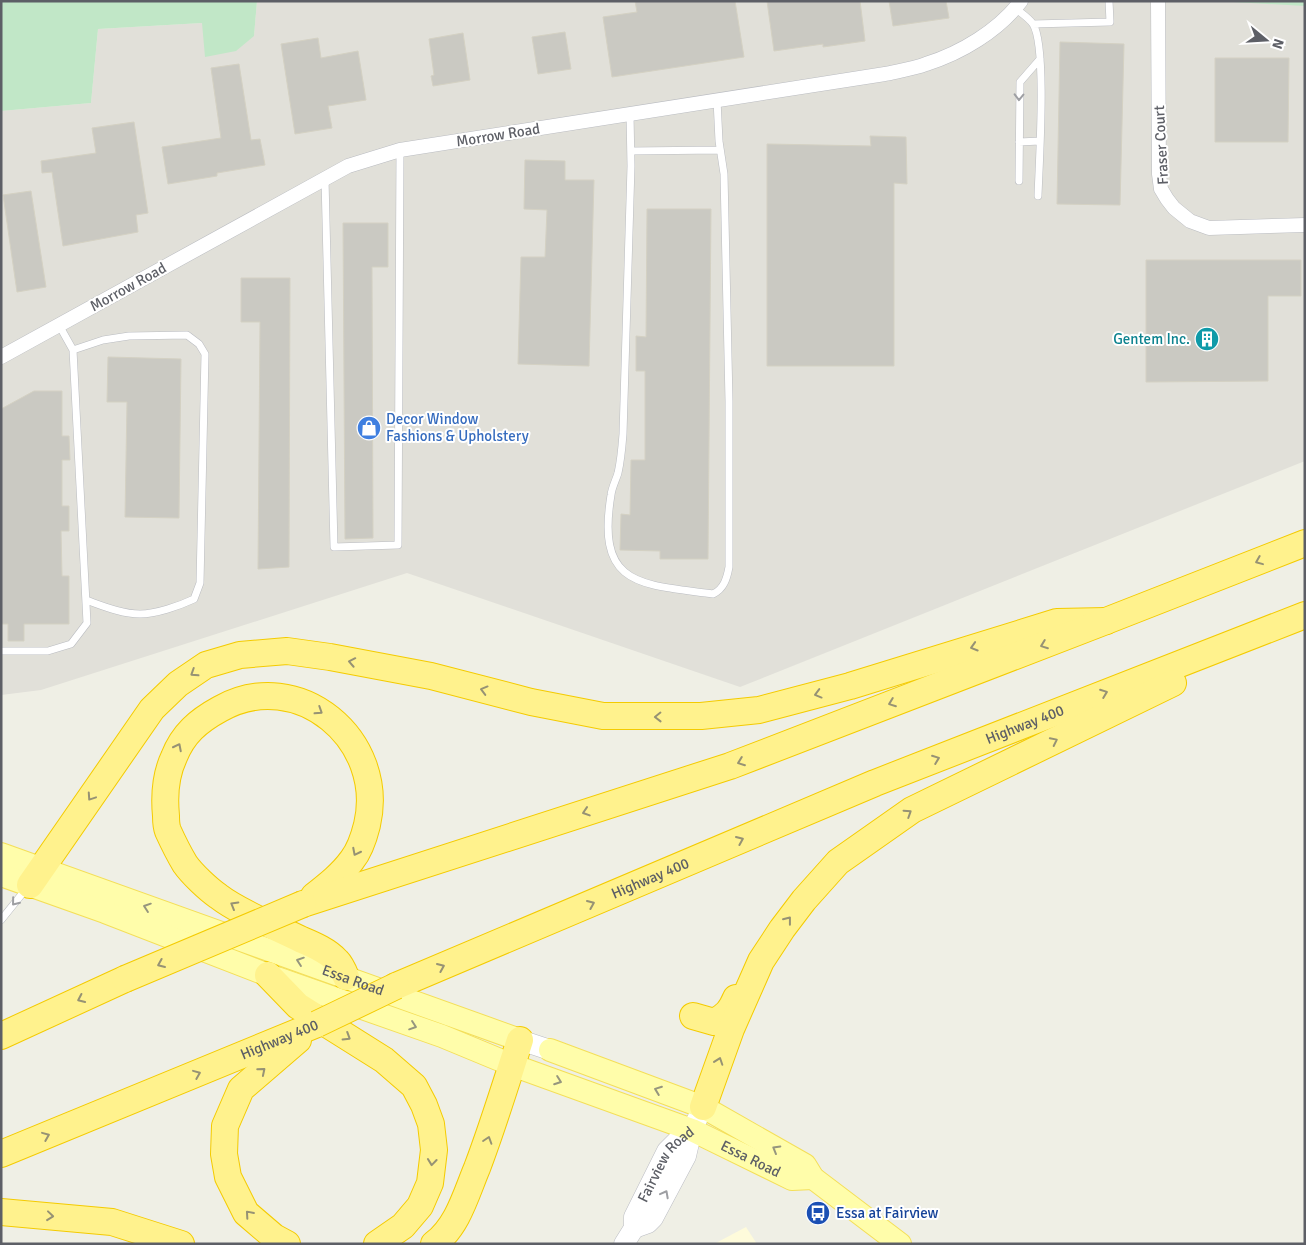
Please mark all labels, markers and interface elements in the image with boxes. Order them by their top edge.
north arrow [1241,15,1291,65]
text: N [1268,37,1287,51]
one-way arrow [1014,93,1025,101]
street label: Fraser Court [1150,105,1172,185]
street label: Morrow Road [455,119,541,151]
street label: Morrow Road [87,259,169,315]
building icon: Gentem Inc. [1194,326,1220,352]
place label: Gentem Inc. [1113,330,1190,348]
place label: Decor Window Fashions & Upholstery [386,410,529,445]
shop icon: Decor Window Fashions & Upholstery [356,415,382,441]
one-way arrow [1256,555,1264,565]
one-way arrow [1040,639,1049,649]
one-way arrow [970,642,978,652]
one-way arrow [347,657,356,667]
one-way arrow [190,667,200,676]
one-way arrow [480,685,489,696]
one-way arrow [814,689,822,699]
one-way arrow [1099,689,1108,700]
one-way arrow [888,697,897,708]
street label: Highway 400 [983,701,1067,748]
one-way arrow [314,704,323,714]
one-way arrow [654,712,662,722]
one-way arrow [1049,737,1058,747]
one-way arrow [172,744,182,753]
one-way arrow [932,755,940,765]
one-way arrow [737,756,745,766]
one-way arrow [88,791,97,800]
one-way arrow [583,807,591,817]
one-way arrow [903,809,912,819]
one-way arrow [735,836,744,847]
one-way arrow [352,847,362,856]
street label: Highway 400 [608,854,692,903]
one-way arrow [12,897,21,906]
one-way arrow [586,900,595,910]
one-way arrow [231,902,240,912]
one-way arrow [143,903,152,913]
one-way arrow [783,917,791,926]
one-way arrow [157,957,166,968]
one-way arrow [297,957,305,967]
street label: Essa Road [320,961,387,1000]
one-way arrow [436,963,445,974]
one-way arrow [77,993,86,1003]
street label: Highway 400 [238,1015,321,1064]
one-way arrow [409,1020,417,1030]
one-way arrow [342,1031,351,1041]
one-way arrow [713,1058,723,1066]
one-way arrow [256,1068,265,1077]
one-way arrow [192,1069,201,1080]
one-way arrow [553,1075,562,1085]
one-way arrow [654,1086,662,1096]
street label: Fairview Road [634,1123,698,1205]
one-way arrow [41,1131,50,1142]
one-way arrow [482,1136,492,1144]
street label: Essa Road [718,1136,784,1181]
one-way arrow [773,1145,782,1155]
one-way arrow [427,1158,438,1166]
one-way arrow [659,1190,669,1199]
bus stop icon: Essa at Fairview [805,1200,831,1226]
place label: Essa at Fairview [836,1204,939,1222]
one-way arrow [46,1210,54,1221]
one-way arrow [246,1211,255,1220]

